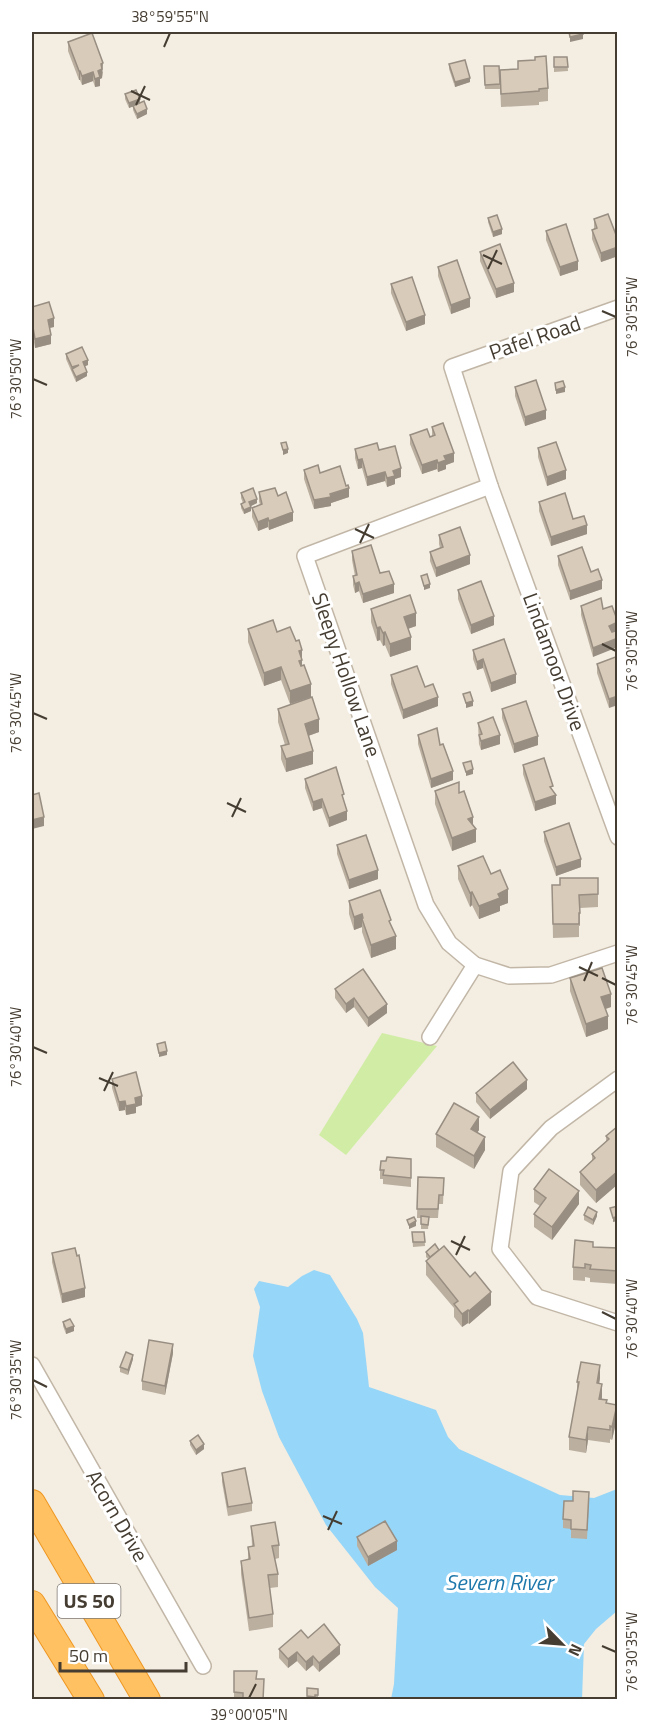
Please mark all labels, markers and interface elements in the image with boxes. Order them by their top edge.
text: 38°59'55"N [131,5,209,28]
text: 76°30'55"W [620,277,643,357]
street label: Pafel Road [484,306,585,368]
text: 76°30'50"W [4,339,27,419]
street label: Sleepy Hollow Lane [304,588,390,761]
street label: Lindamoor Drive [515,588,595,735]
text: 76°30'50"W [620,611,643,691]
text: 76°30'45"W [4,673,27,753]
text: 76°30'45"W [620,945,643,1025]
text: 76°30'40"W [4,1007,27,1087]
text: 76°30'40"W [620,1279,643,1359]
text: 76°30'35"W [4,1340,27,1420]
street label: Acorn Drive [79,1464,157,1567]
water label: Severn River [445,1565,556,1599]
road number: US 50 [58,1584,121,1618]
text: 76°30'35"W [620,1612,643,1692]
north arrow [532,1614,592,1674]
scale bar [60,1635,186,1673]
text: N [562,1640,589,1660]
text: 50 m [69,1642,108,1669]
text: 39°00'05"N [210,1703,288,1726]

